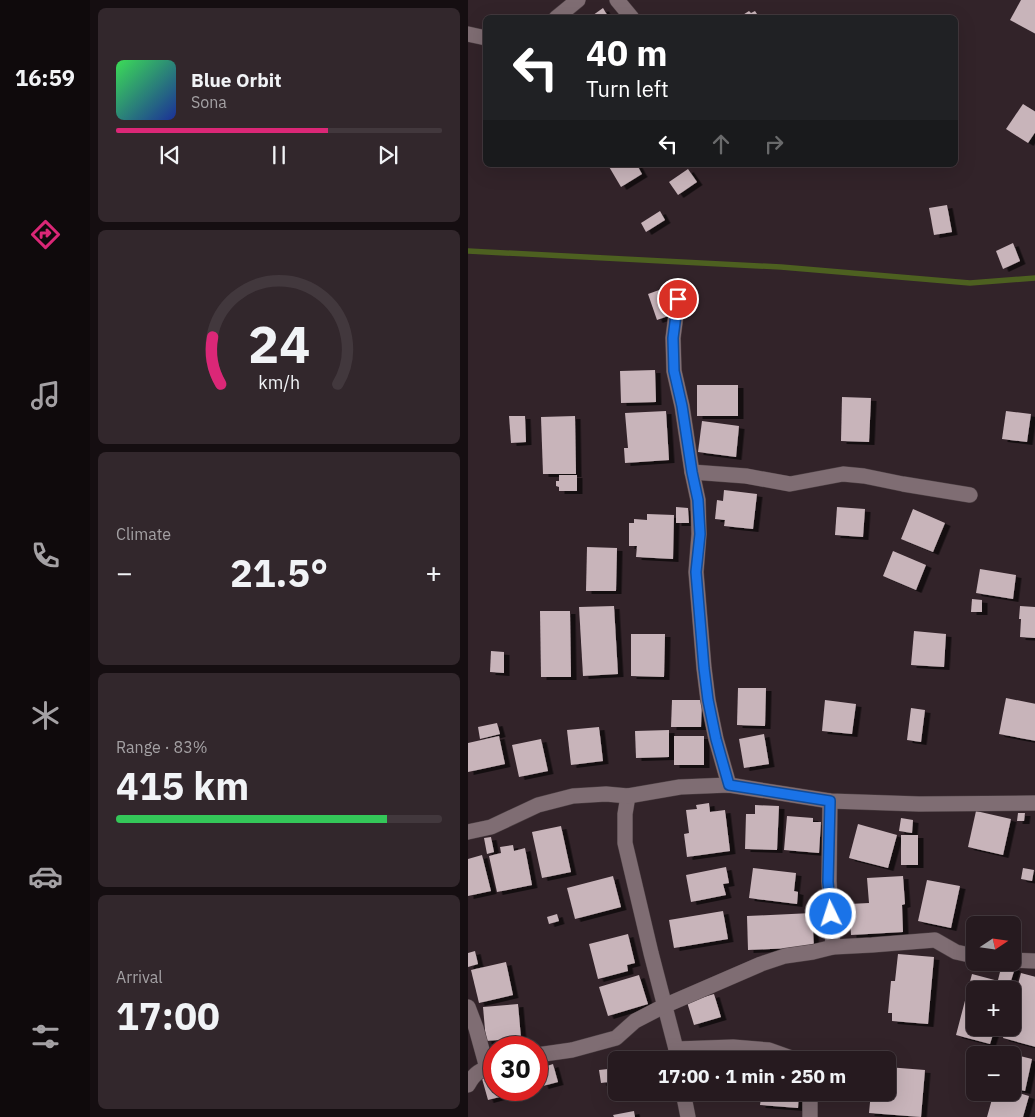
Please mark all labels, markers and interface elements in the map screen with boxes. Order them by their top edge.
text: 40 m [586,30,668,76]
icon: left [503,35,568,100]
text: 16:59 [15,63,75,92]
text: Blue Orbit [191,68,281,92]
text: Turn left [586,74,669,103]
text: Sona [191,92,227,112]
icon: left [654,130,682,158]
icon: ahead [707,130,735,158]
icon: right [760,130,788,158]
icon: previous [156,141,184,169]
icon: pause [265,141,293,169]
icon: next [374,141,402,169]
icon: directions [28,217,63,252]
pin [657,278,699,320]
icon: arrive [664,285,692,313]
text: 24 [248,310,310,377]
text: km/h [258,371,300,394]
icon: music [28,378,63,413]
text: Climate [116,524,171,544]
icon: phone [28,538,63,573]
text: 21.5° [230,548,328,597]
text: − [116,554,133,591]
text: + [425,554,442,591]
icon: climate [28,698,63,733]
text: Range · 83% [116,737,208,757]
text: 415 km [116,761,249,810]
icon: car [28,859,63,894]
position arrow [804,887,856,939]
north arrow [966,916,1020,971]
map controls [966,916,1021,1101]
text: Arrival [116,967,163,987]
button: + [966,981,1021,1036]
text: 17:00 [116,991,220,1040]
icon: filters [28,1019,63,1054]
speed limit sign: 30 [483,1036,548,1101]
button: − [966,1046,1021,1101]
text: 17:00 · 1 min · 250 m [658,1064,846,1088]

